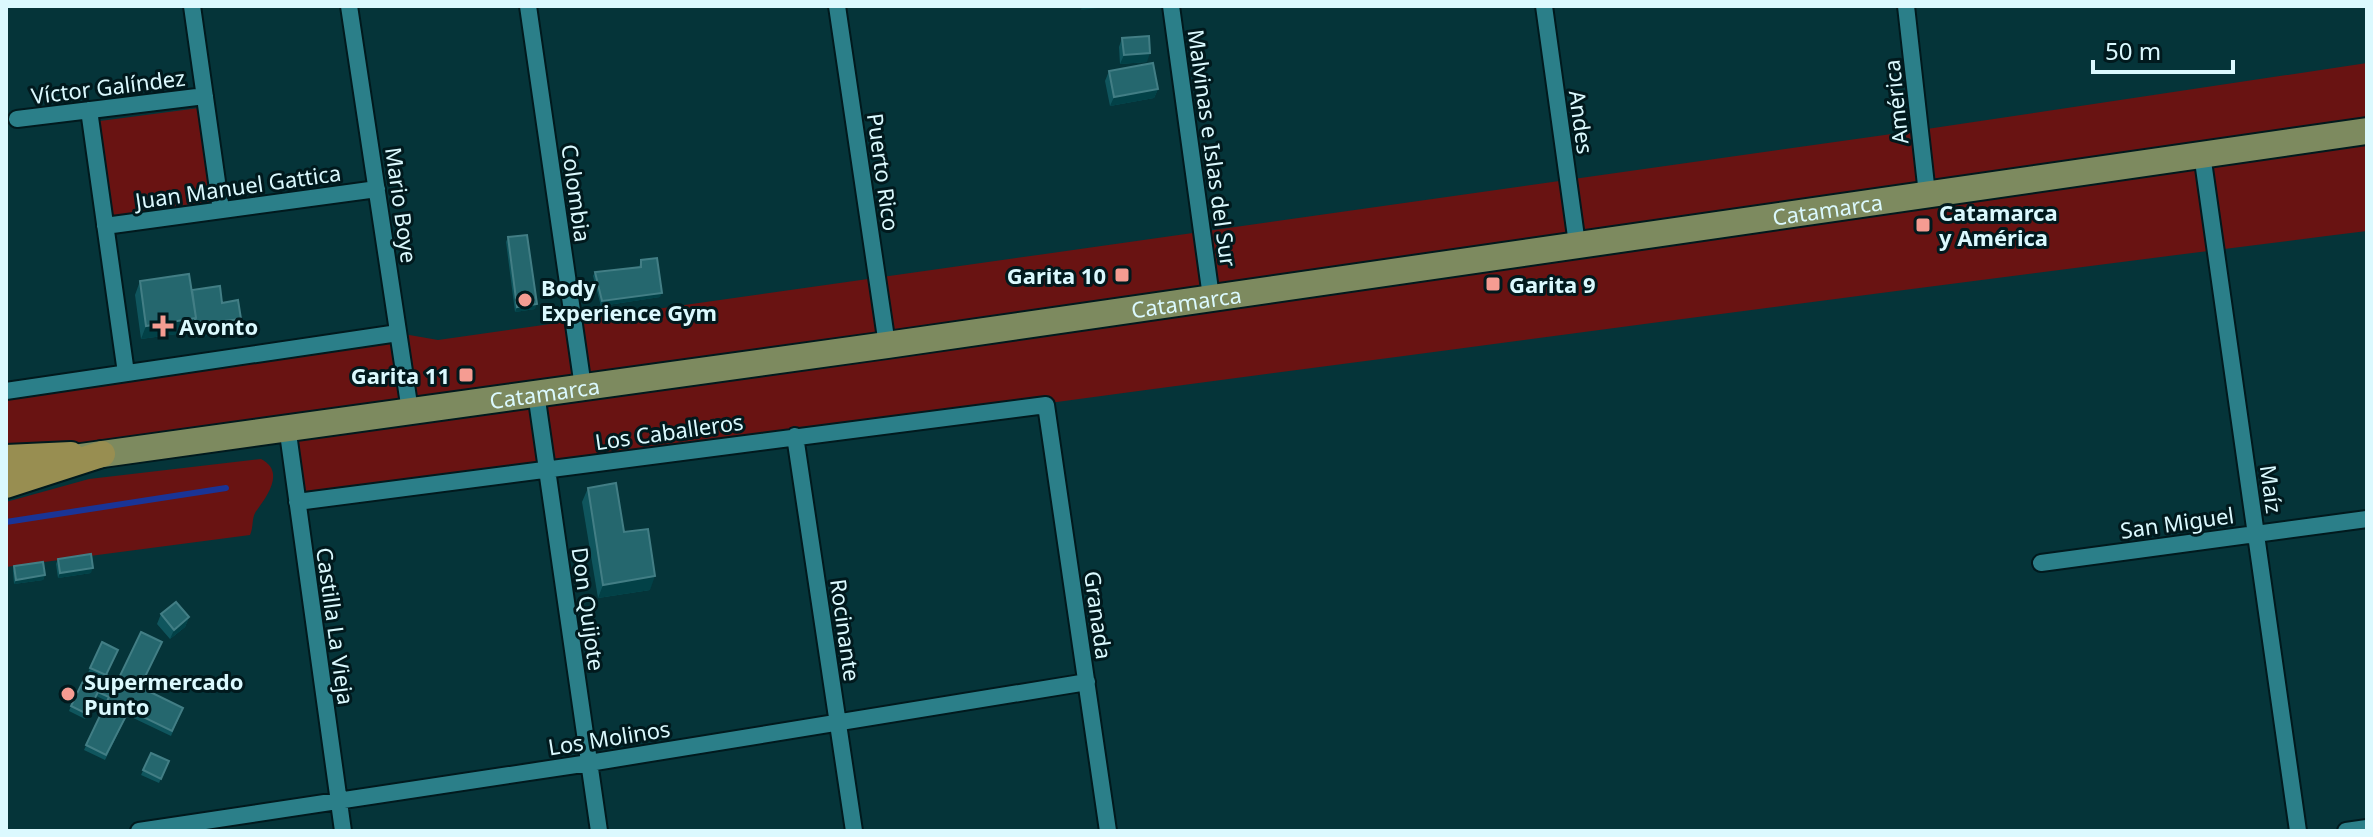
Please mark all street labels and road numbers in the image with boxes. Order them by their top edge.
street label: Malvinas e Islas del Sur [1181,27,1245,269]
street label: América [1876,58,1914,146]
street label: Víctor Galíndez [29,62,187,110]
street label: Andes [1563,88,1601,156]
street label: Puerto Rico [861,111,907,233]
street label: Colombia [555,142,599,244]
street label: Mario Boye [379,145,425,265]
street label: Juan Manuel Gattica [131,157,343,216]
street label: Catamarca [1770,186,1885,232]
street label: Catamarca [1129,279,1243,325]
street label: Catamarca [487,370,602,415]
street label: Los Caballeros [593,406,745,456]
street label: Maíz [2254,463,2290,515]
street label: San Miguel [2118,499,2236,545]
street label: Castilla La Vieja [310,545,362,707]
street label: Don Quijote [565,545,613,673]
street label: Granada [1078,569,1120,661]
street label: Rocinante [824,577,868,683]
street label: Los Molinos [546,713,672,761]

